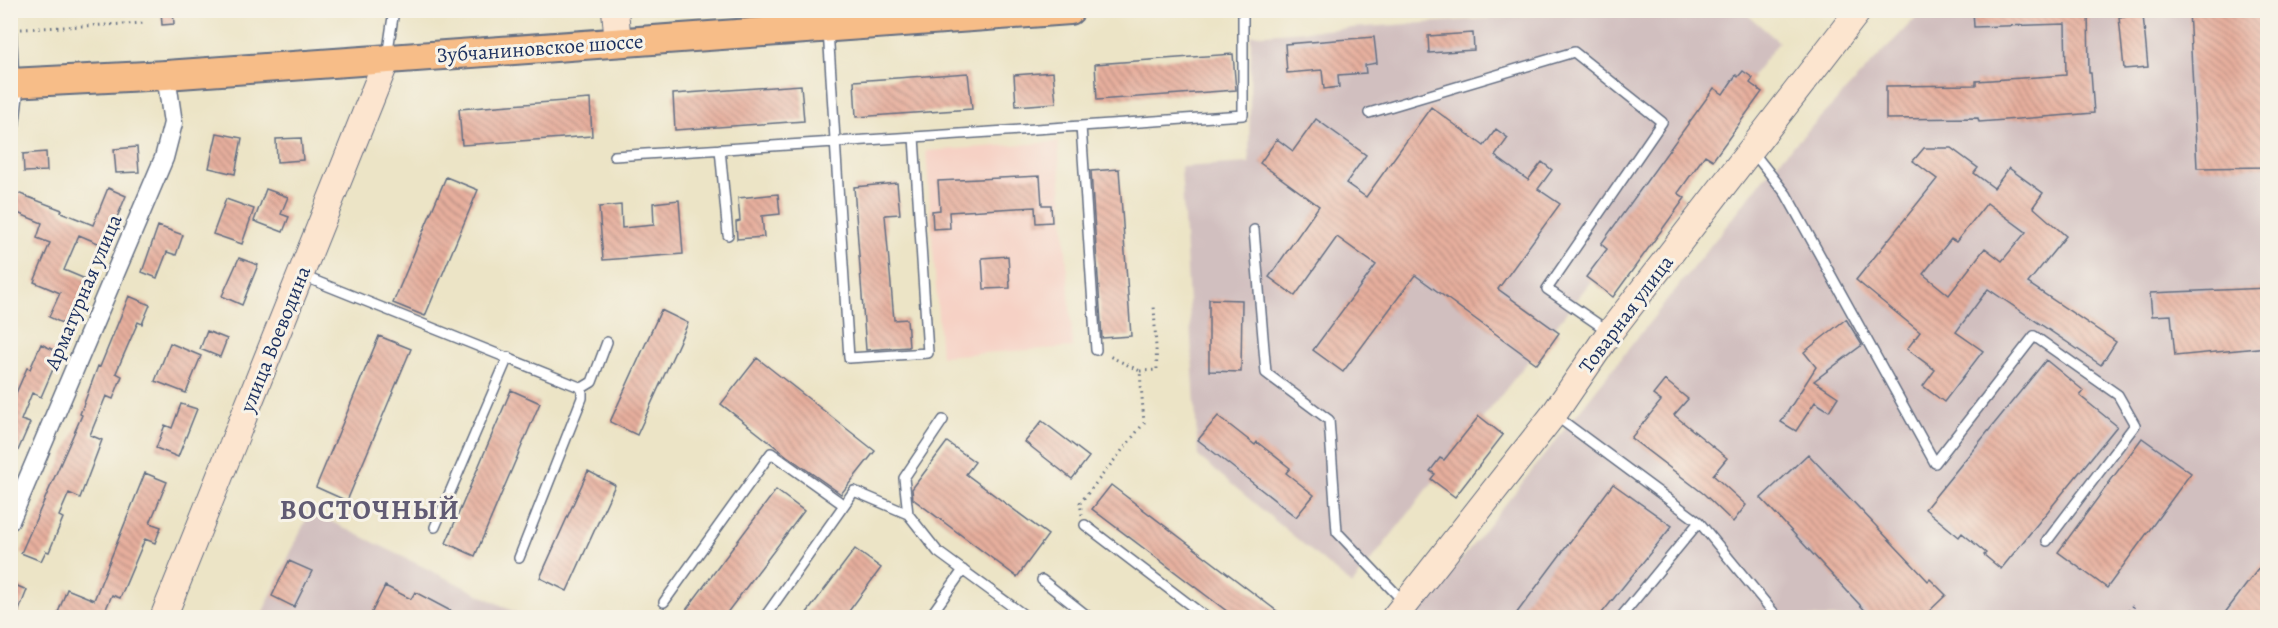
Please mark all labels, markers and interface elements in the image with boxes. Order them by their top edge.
street label: Зубчаниновское шоссе [436,27,644,69]
street label: Арматурная улица [37,210,129,375]
street label: Товарная улица [1572,249,1680,379]
street label: улица Воеводина [233,261,317,417]
district label: ВОСТОЧНЫЙ [280,492,460,528]

